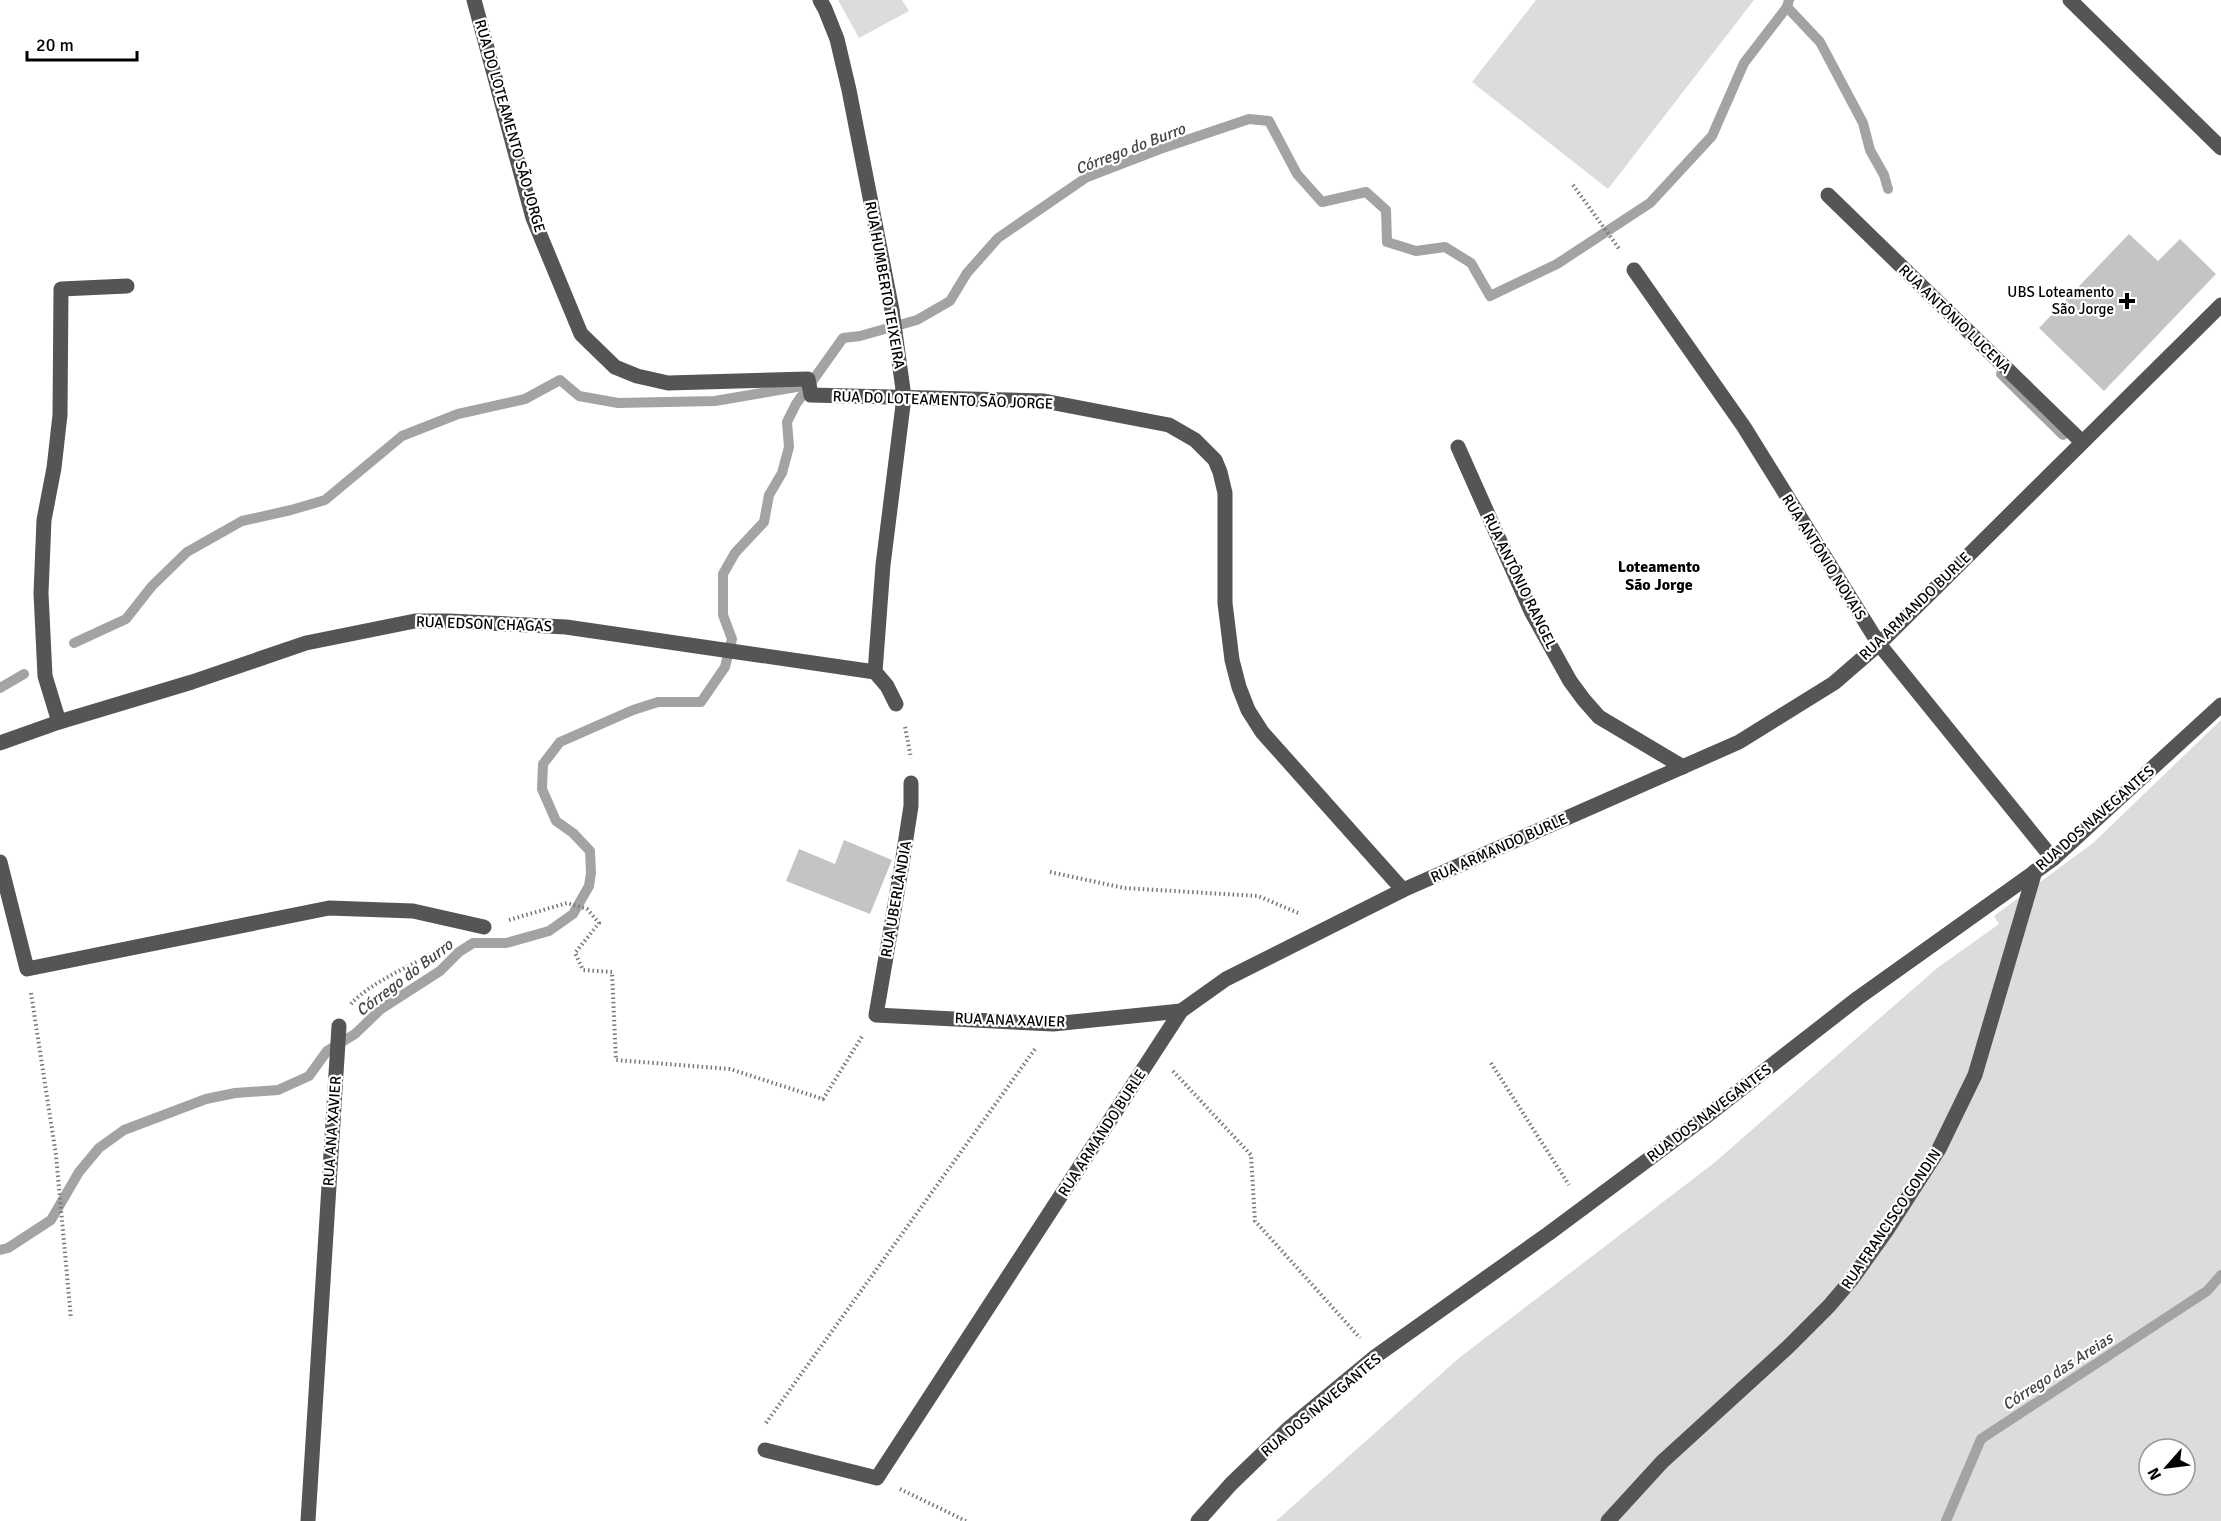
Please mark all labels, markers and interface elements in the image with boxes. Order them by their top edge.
street label: RUA DO LOTEAMENTO SÃO JORGE [471,17,550,235]
scale bar [27,24,136,62]
text: 20 m [36,34,74,56]
water label: Córrego do Burro [1073,119,1189,179]
street label: RUA HUMBERTO TEIXEIRA [861,200,909,370]
street label: RUA ANTÔNIO LUCENA [1895,260,2016,377]
place label: UBS Loteamento São Jorge [2007,283,2114,318]
marker: UBS Loteamento São Jorge [2118,292,2136,310]
street label: RUA DO LOTEAMENTO SÃO JORGE [832,386,1054,413]
street label: RUA ANTÔNIO NOVAIS [1778,490,1871,623]
street label: RUA ANTÔNIO RANGEL [1479,510,1562,652]
street label: RUA ARMANDO BURLE [1856,548,1974,664]
district label: Loteamento São Jorge [1618,557,1700,595]
street label: RUA EDSON CHAGAS [416,613,552,635]
street label: RUA DOS NAVEGANTES [2032,762,2158,874]
street label: RUA ARMANDO BURLE [1428,810,1570,886]
street label: RUA UBERLÂNDIA [877,839,915,959]
water label: Córrego do Burro [352,934,458,1021]
street label: RUA ANA XAVIER [954,1009,1066,1031]
street label: RUA DOS NAVEGANTES [1643,1060,1775,1166]
street label: RUA ARMANDO BURLE [1054,1066,1150,1200]
street label: RUA ANA XAVIER [319,1075,345,1187]
street label: RUA FRANCISCO GONDIN [1837,1146,1945,1292]
water label: Córrego das Areias [1999,1328,2118,1415]
street label: RUA DOS NAVEGANTES [1257,1350,1385,1460]
north arrow [2137,1437,2197,1497]
text: N [2143,1464,2166,1483]

